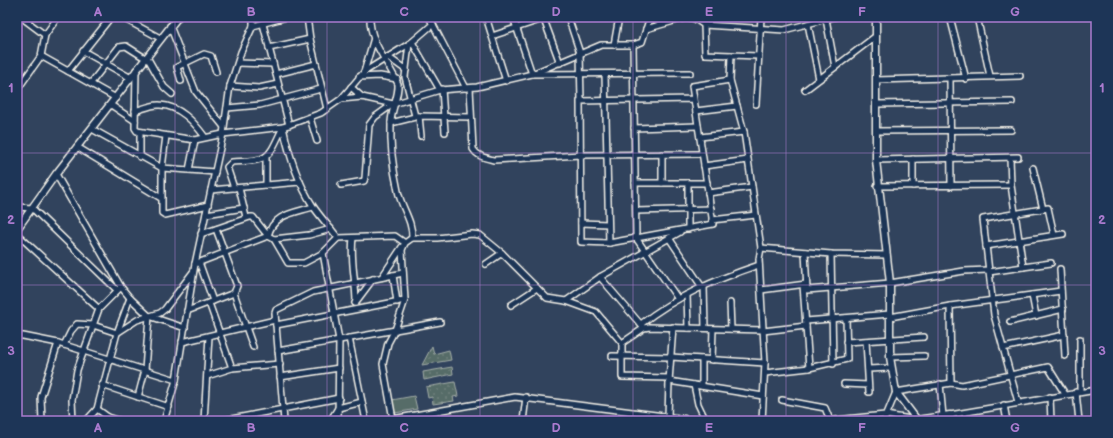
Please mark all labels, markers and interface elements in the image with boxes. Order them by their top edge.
text: A [93,4,102,20]
text: B [246,4,256,20]
text: C [399,4,409,20]
text: D [551,4,561,20]
text: E [705,4,714,20]
text: F [858,4,866,20]
text: G [1010,4,1020,20]
text: 1 [8,80,14,96]
text: 1 [1099,80,1105,96]
text: 2 [7,212,15,228]
text: 2 [1098,212,1106,228]
text: 3 [7,343,15,359]
text: 3 [1098,343,1106,359]
text: A [93,420,102,436]
text: B [246,420,256,436]
text: C [399,420,409,436]
text: D [551,420,561,436]
text: E [705,420,714,436]
text: F [858,420,866,436]
text: G [1010,420,1020,436]

